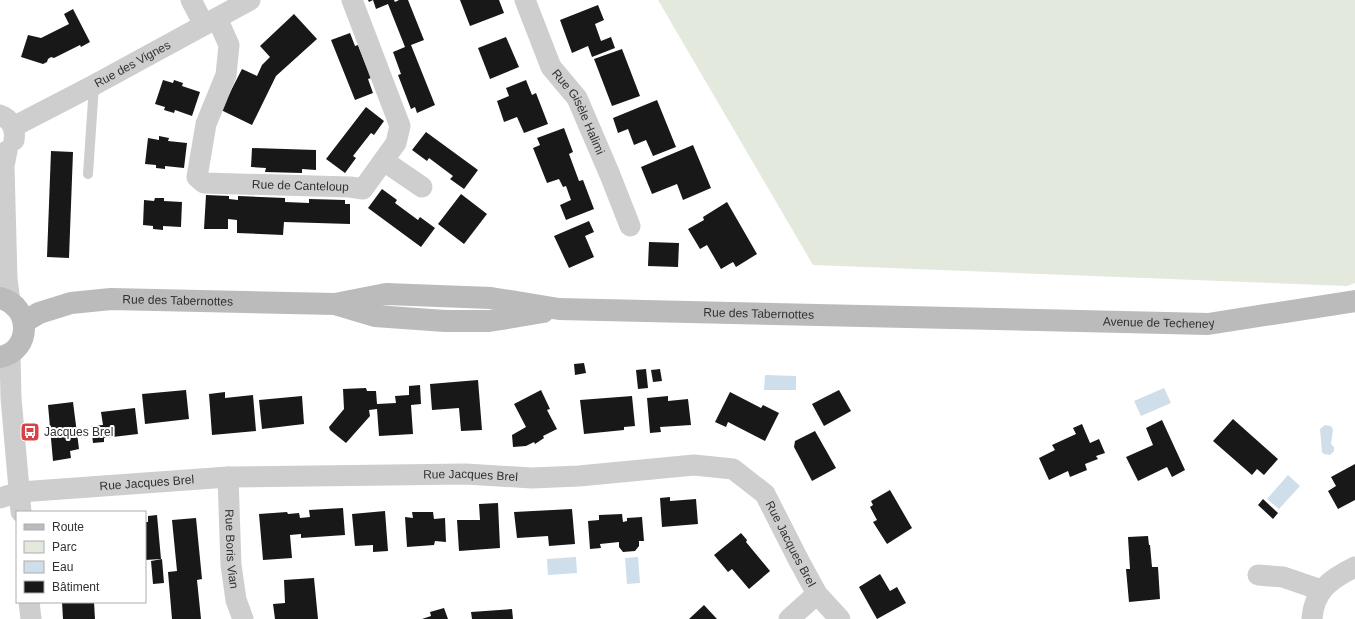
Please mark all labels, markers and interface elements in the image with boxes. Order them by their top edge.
street label: Rue des Vignes [92,38,173,90]
street label: Rue Gisèle Halimi [549,66,607,157]
street label: Rue de Canteloup [252,177,349,194]
street label: Rue des Tabernottes [122,292,233,309]
street label: Rue des Tabernottes [703,305,814,322]
street label: Avenue de Techeney [1103,315,1216,331]
bus stop icon: Jacques Brel [19,421,41,443]
place label: Jacques Brel [44,425,113,439]
street label: Rue Jacques Brel [423,467,518,484]
street label: Rue Jacques Brel [99,472,195,493]
street label: Rue Jacques Brel [763,499,819,589]
street label: Rue Boris Vian [222,509,241,590]
legend [16,511,146,603]
text: Route [52,520,84,534]
text: Parc [52,540,77,554]
text: Eau [52,560,73,574]
text: Bâtiment [52,580,100,594]

